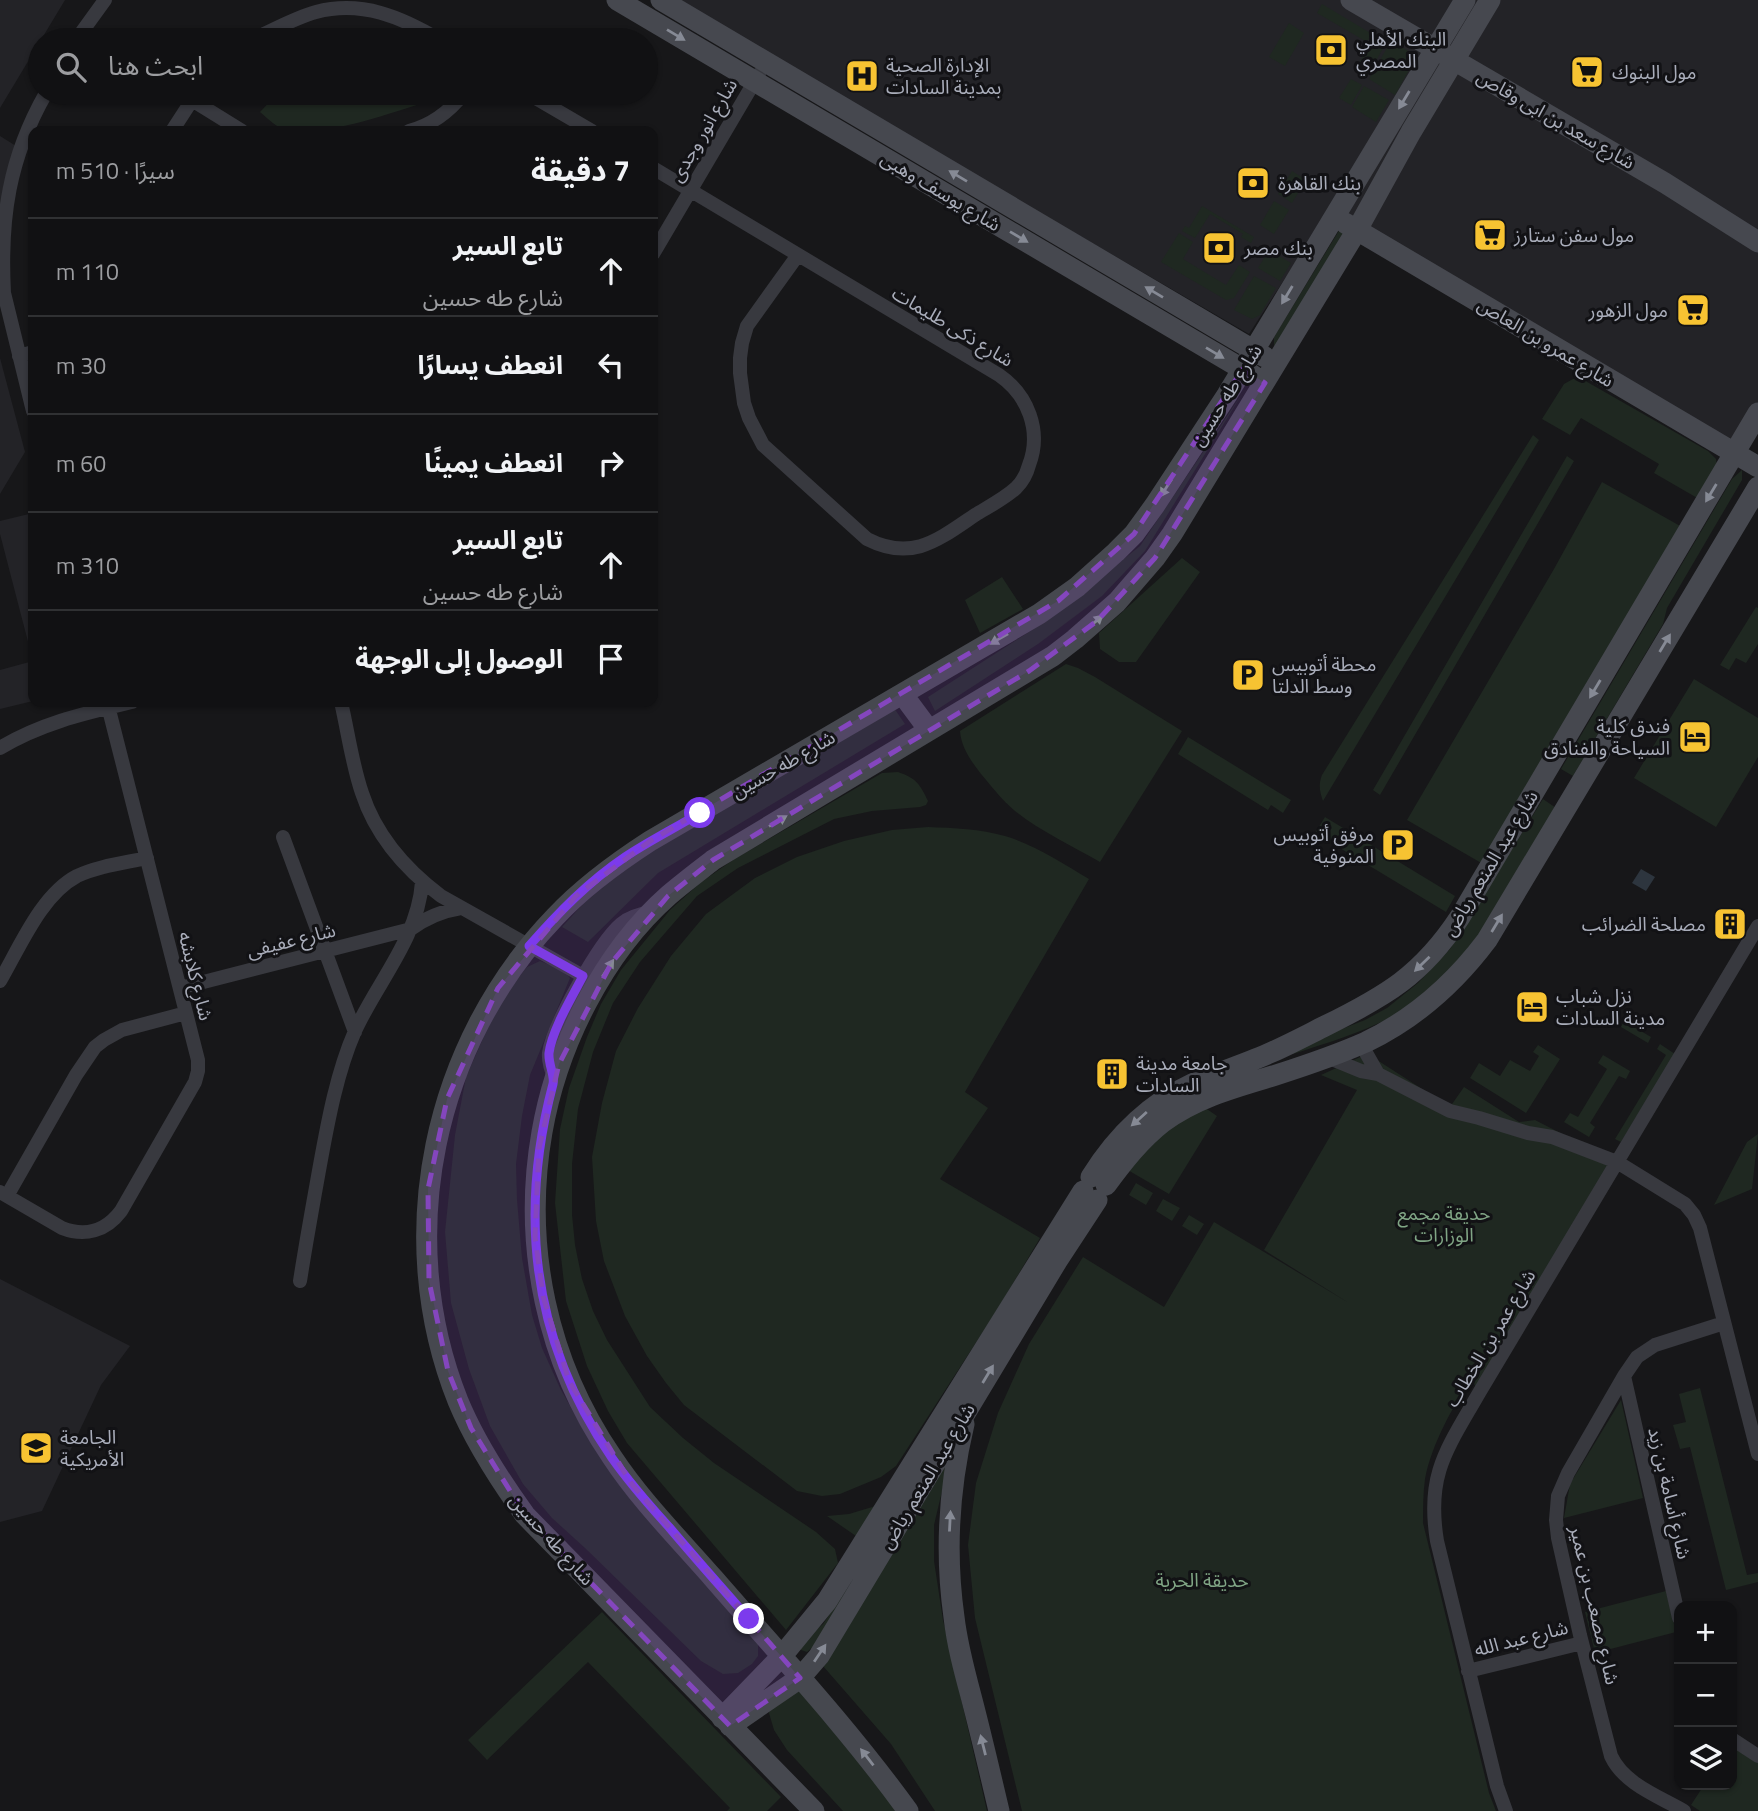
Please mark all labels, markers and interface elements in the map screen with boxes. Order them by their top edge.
place label: البنك الأهلي المصري [1356,24,1446,76]
search box [28,28,658,105]
one-way arrow [666,28,685,41]
bank icon: البنك الأهلي المصري [1312,31,1350,69]
text: ابحث هنا [108,46,203,85]
icon: search [52,48,90,86]
place label: الإدارة الصحية بمدينة السادات [886,50,1001,101]
supermarket icon: مول البنوك [1568,53,1606,91]
hospital icon: الإدارة الصحية بمدينة السادات [843,57,881,95]
place label: مول البنوك [1612,57,1697,86]
street label: شارع سعد بن ابى وقاص [1472,61,1641,176]
street label: شارع انور وجدى [661,73,744,187]
one-way arrow [1398,91,1410,110]
street label: شارع يوسف وهبى [876,143,1007,238]
text: 7 دقيقة [531,147,630,193]
text: سيرًا · 510 m [56,153,175,188]
bank icon: بنك القاهرة [1234,164,1272,202]
place label: بنك القاهرة [1278,168,1361,197]
one-way arrow [949,169,968,182]
supermarket icon: مول سفن ستارز [1471,216,1509,254]
place label: مول سفن ستارز [1513,220,1634,249]
text: تابع السير [453,226,563,265]
bank icon: بنك مصر [1200,229,1238,267]
one-way arrow [1010,231,1029,244]
place label: بنك مصر [1243,233,1313,262]
icon: ahead [592,252,630,290]
text: 110 m [56,254,119,289]
street label: شارع ذكى طليمات [887,278,1020,373]
text: شارع طه حسين [423,280,563,315]
one-way arrow [1145,285,1164,298]
one-way arrow [1281,286,1293,305]
street label: شارع عمرو بن العاص [1472,289,1620,394]
supermarket icon: مول الزهور [1674,291,1712,329]
place label: مول الزهور [1588,295,1668,324]
street label: شارع طه حسين [1183,338,1269,452]
text: انعطف يسارًا [418,345,563,384]
icon: left [592,346,630,384]
one-way arrow [1206,347,1225,359]
text: 30 m [56,348,106,383]
text: انعطف يمينًا [424,443,563,482]
icon: right [592,444,630,482]
text: 60 m [56,446,106,481]
one-way arrow [1160,478,1173,498]
one-way arrow [1704,483,1717,502]
text: تابع السير [453,520,563,559]
icon: ahead [592,546,630,584]
text: 310 m [56,548,119,583]
text: شارع طه حسين [423,574,563,609]
one-way arrow [1086,614,1104,630]
one-way arrow [989,632,1009,644]
one-way arrow [1658,634,1671,653]
text: الوصول إلى الوجهة [355,639,563,678]
icon: arrive [592,640,630,678]
place label: محطة أتوبيس وسط الدلتا [1272,649,1376,700]
parking icon: محطة أتوبيس وسط الدلتا [1229,656,1267,694]
one-way arrow [1588,679,1601,698]
place label: فندق كلية السياحة والفنادق [1544,711,1670,762]
hotel icon: فندق كلية السياحة والفنادق [1676,718,1714,756]
street label: شارع طه حسين [725,722,840,805]
street label: شارع عبد المنعم رياض [1434,784,1546,942]
route start [684,797,715,828]
one-way arrow [769,815,788,827]
place label: مرفق أتوبيس المنوفية [1274,819,1374,870]
parking icon: مرفق أتوبيس المنوفية [1379,826,1417,864]
building icon: مصلحة الضرائب [1711,905,1749,943]
place label: مصلحة الضرائب [1582,909,1706,938]
one-way arrow [1491,913,1503,932]
street label: شارع عفيفى [243,914,338,965]
street label: شارع كلابشه [171,928,222,1023]
one-way arrow [1414,955,1431,972]
one-way arrow [601,958,614,977]
place label: نزل شباب مدينة السادات [1556,981,1665,1032]
hotel icon: نزل شباب مدينة السادات [1513,988,1551,1026]
place label: جامعة مدينة السادات [1136,1048,1228,1099]
building icon: جامعة مدينة السادات [1093,1055,1131,1093]
one-way arrow [1130,1111,1148,1127]
park label: حديقة مجمع الوزارات [1398,1198,1490,1249]
street label: شارع عمر بن الخطاب [1437,1263,1542,1412]
one-way arrow [982,1364,995,1384]
street label: شارع عبد المنعم رياض [871,1397,983,1555]
place label: الجامعة الأمريكية [60,1422,124,1473]
street label: شارع أسامة بن زيد [1641,1424,1700,1562]
school or university icon: الجامعة الأمريكية [17,1429,55,1467]
street label: شارع طه حسين [503,1486,602,1591]
one-way arrow [945,1510,956,1532]
street label: شارع مصعب بن عمير [1563,1522,1628,1687]
park label: حديقة الحرية [1155,1565,1249,1594]
map controls [1674,1601,1737,1790]
button: + [1674,1601,1737,1664]
route end [733,1603,764,1634]
street label: شارع عبد الله [1471,1612,1571,1663]
one-way arrow [813,1644,827,1662]
button: − [1674,1664,1737,1727]
button: layers [1674,1727,1737,1790]
one-way arrow [977,1734,988,1756]
one-way arrow [859,1748,874,1766]

